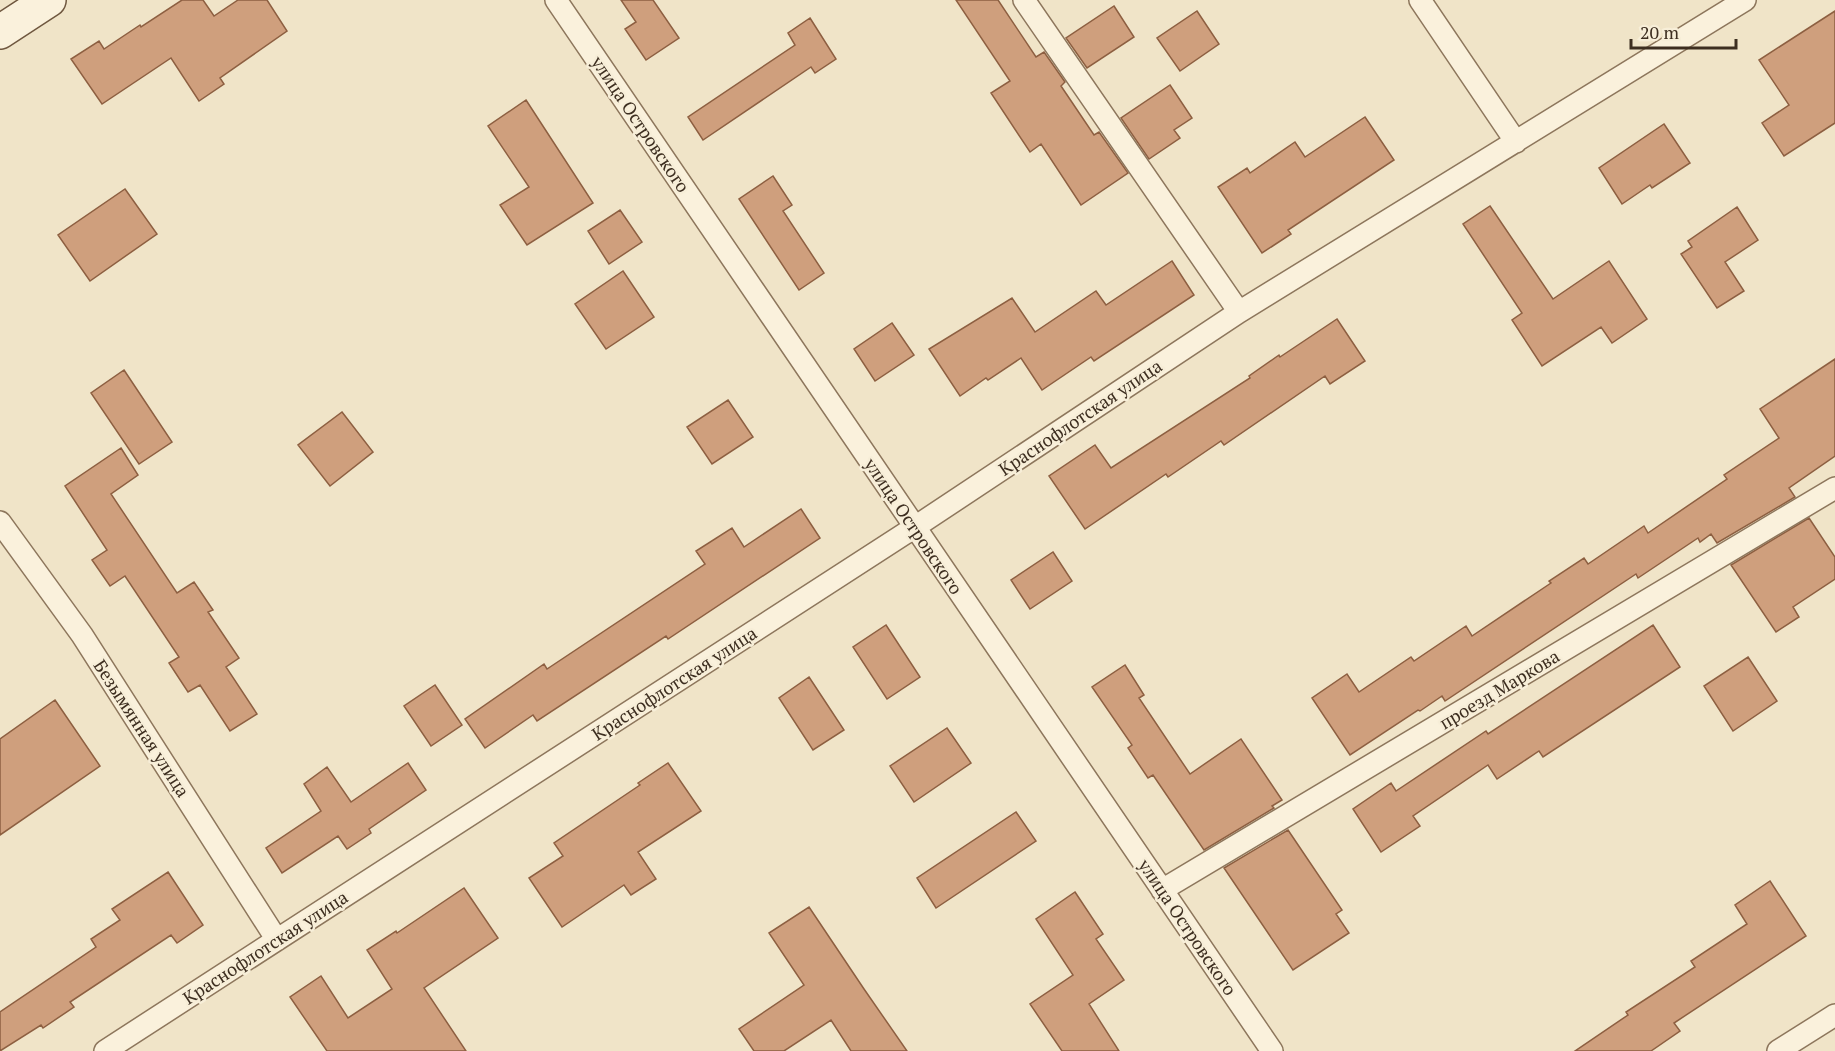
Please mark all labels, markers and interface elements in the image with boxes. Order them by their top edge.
scale bar [1631,12,1736,50]
text: 20 m [1640,20,1680,44]
street label: улица Островского [586,50,696,197]
street label: Краснофлотская улица [994,353,1166,481]
street label: улица Островского [859,452,969,599]
street label: Краснофлотская улица [587,621,761,745]
street label: проезд Маркова [1434,644,1564,734]
street label: Безымянная улица [89,655,195,801]
street label: улица Островского [1133,853,1243,1000]
street label: Краснофлотская улица [178,885,352,1009]

